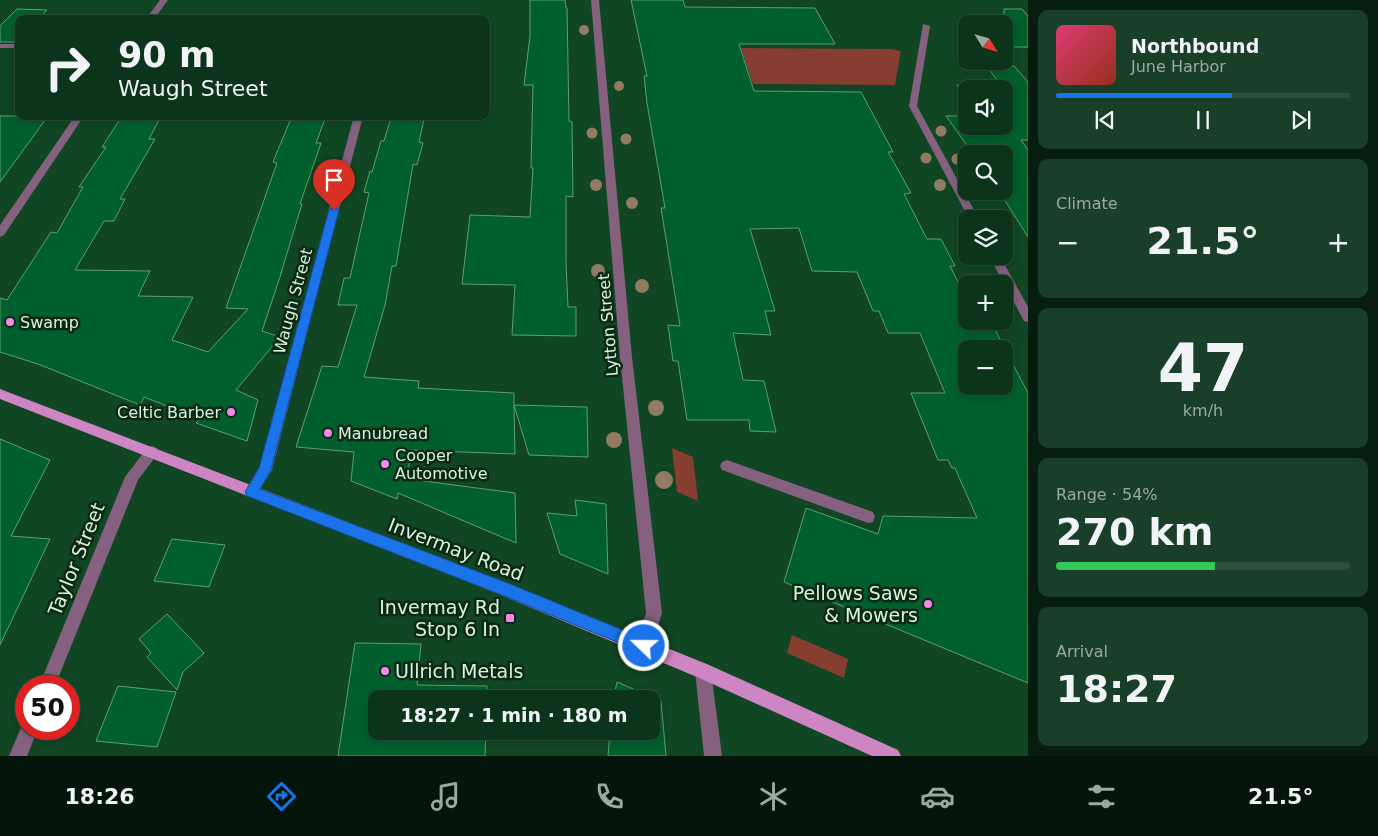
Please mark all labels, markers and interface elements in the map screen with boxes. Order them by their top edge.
north arrow [958,15,1012,70]
map controls [958,15,1013,395]
icon: right [35,35,100,100]
text: 90 m [118,35,215,75]
text: Northbound [1131,35,1259,57]
text: June Harbor [1131,57,1226,76]
text: Waugh Street [118,76,268,101]
button: sound [958,80,1013,135]
icon: previous [1091,106,1119,134]
icon: pause [1189,106,1217,134]
icon: next [1287,106,1315,134]
button: search [958,145,1013,200]
pin [313,159,355,210]
icon: arrive [320,166,348,194]
text: Climate [1056,194,1118,213]
button: layers [958,210,1013,265]
text: 21.5° [1147,219,1259,263]
text: − [1056,226,1079,259]
text: + [1327,226,1350,259]
street label: Waugh Street [270,246,316,356]
street label: Lytton Street [594,273,622,377]
button: + [958,275,1013,330]
place label: Swamp [20,313,79,332]
marker: Swamp [4,316,16,328]
text: 47 [1158,331,1248,406]
button: − [958,340,1013,395]
text: km/h [1183,401,1223,420]
place label: Celtic Barber [117,403,221,422]
marker: Celtic Barber [225,406,237,418]
place label: Manubread [338,424,428,443]
marker: Manubread [322,427,334,439]
place label: Cooper Automotive [395,446,488,483]
marker: Cooper Automotive [379,458,391,470]
text: Range · 54% [1056,485,1158,504]
street label: Taylor Street [43,499,109,620]
text: 270 km [1056,510,1213,554]
street label: Invermay Road [385,513,527,585]
place label: Pellows Saws & Mowers [793,582,918,626]
place label: Invermay Rd Stop 6 In [379,596,500,640]
marker: Pellows Saws & Mowers [922,598,934,610]
marker: Invermay Rd Stop 6 In [504,612,516,624]
position arrow [617,619,669,671]
text: Arrival [1056,642,1108,661]
place label: Ullrich Metals [395,660,523,682]
marker: Ullrich Metals [379,665,391,677]
text: 18:27 [1056,667,1177,711]
speed limit sign: 50 [15,675,80,740]
text: 18:27 · 1 min · 180 m [400,704,628,726]
icon: directions [264,779,299,814]
icon: music [428,779,463,814]
icon: phone [592,779,627,814]
icon: climate [756,779,791,814]
icon: car [920,779,955,814]
icon: filters [1084,779,1119,814]
text: 18:26 [65,784,135,809]
text: 21.5° [1248,784,1313,809]

